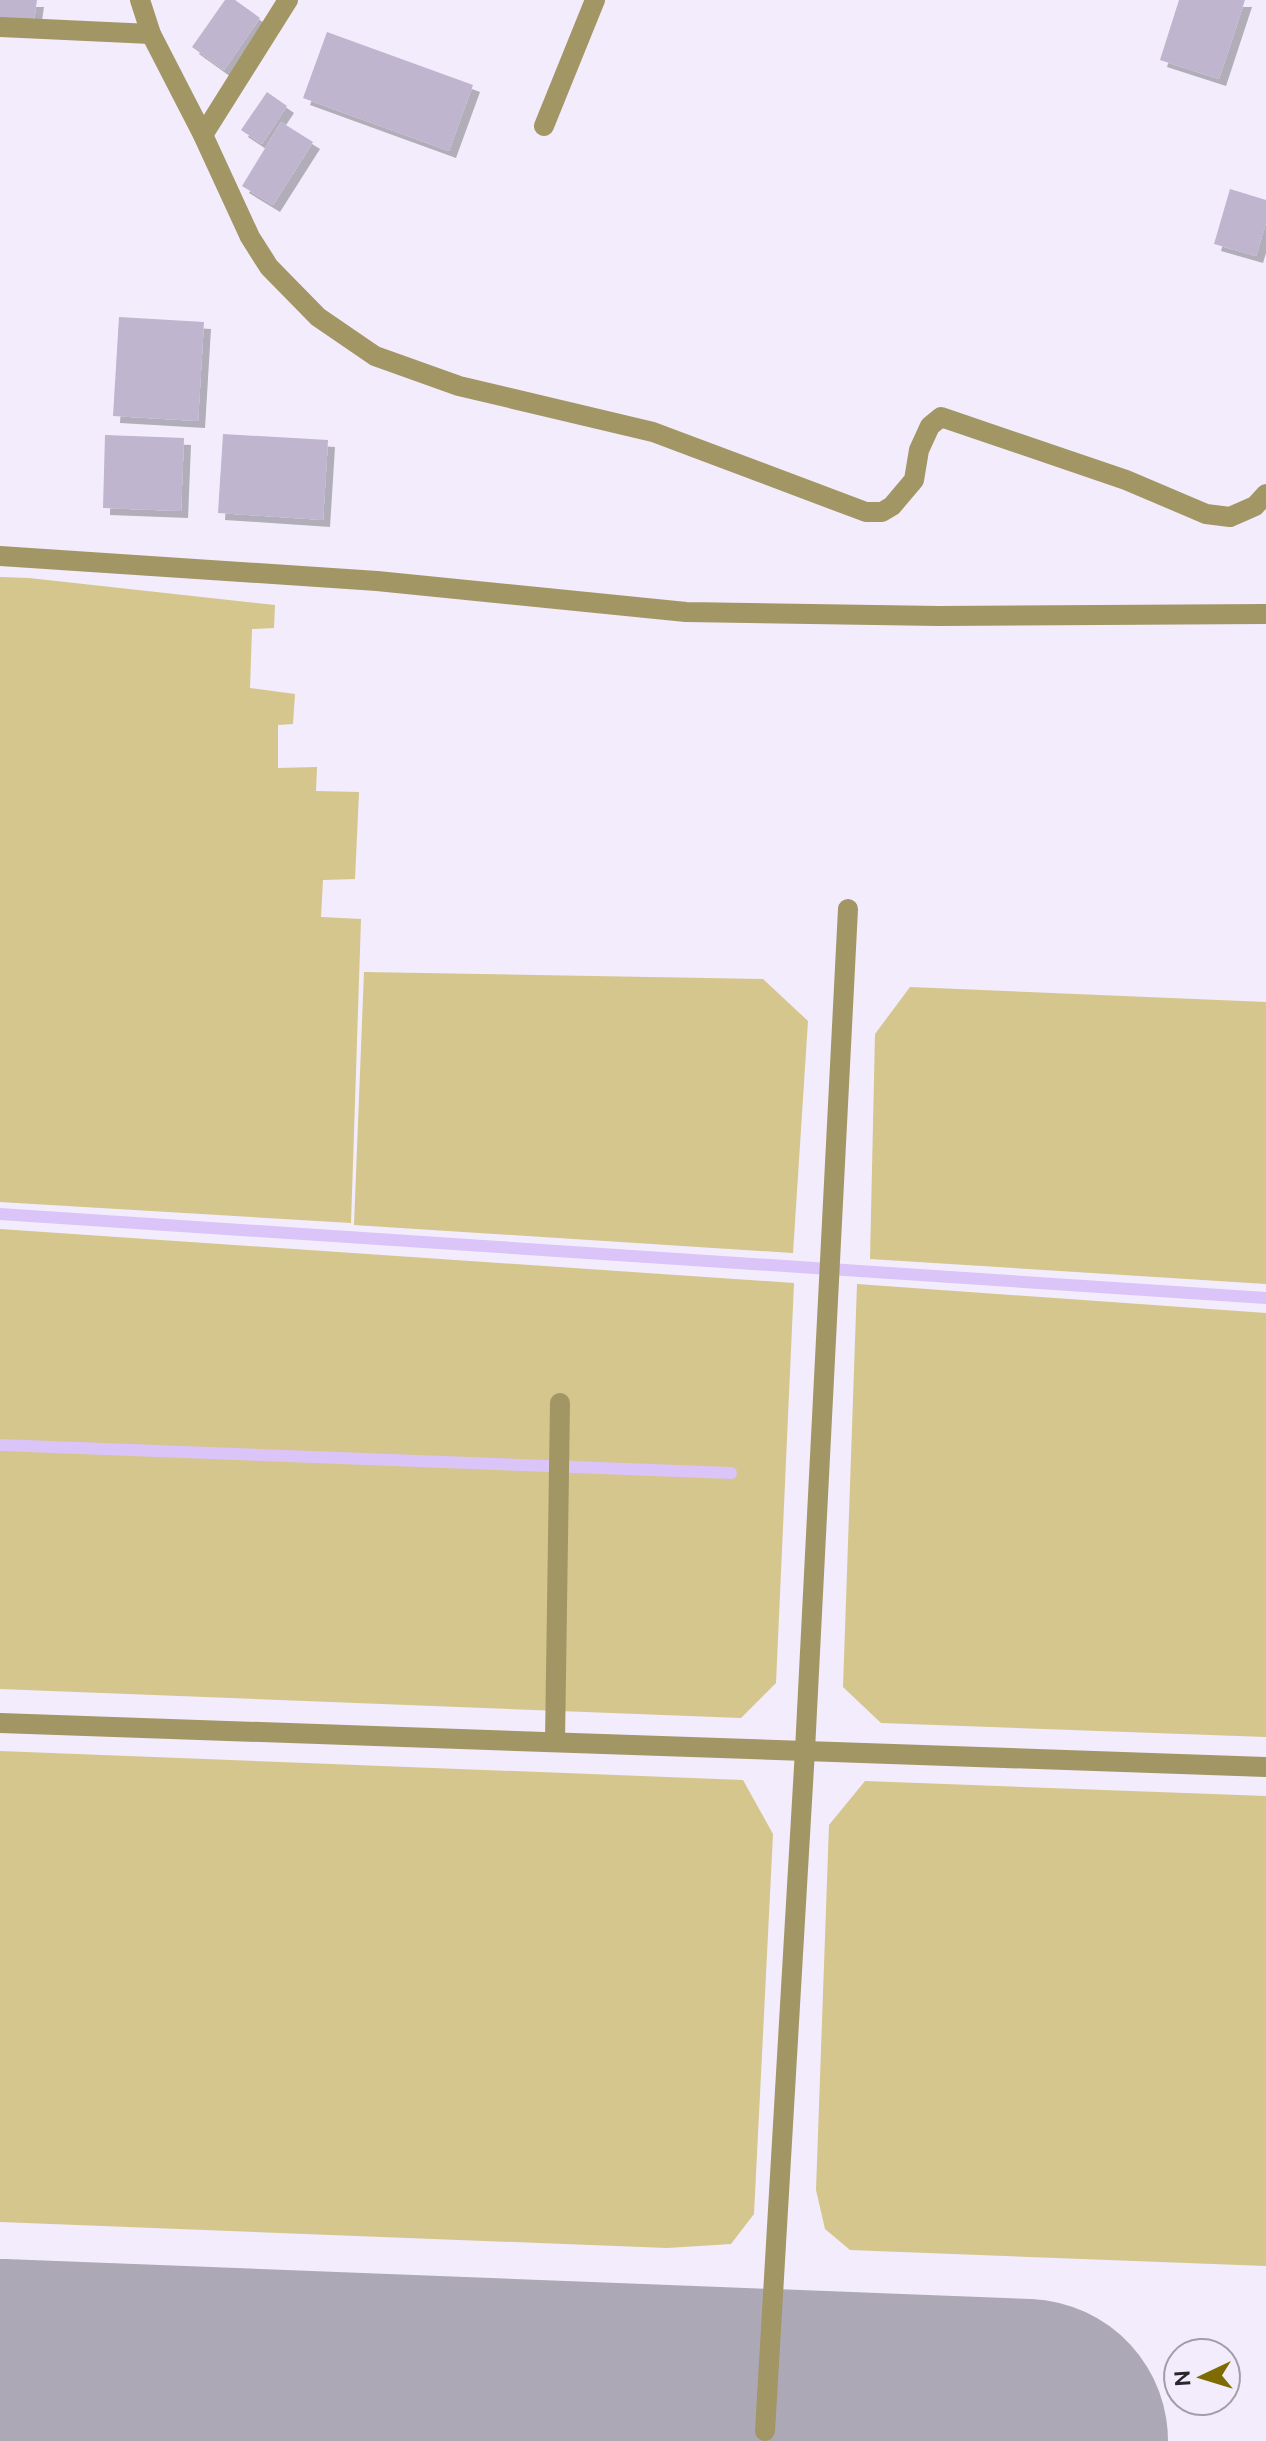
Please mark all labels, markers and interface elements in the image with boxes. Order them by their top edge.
north arrow [1162,2337,1242,2417]
text: N [1169,2369,1195,2387]

